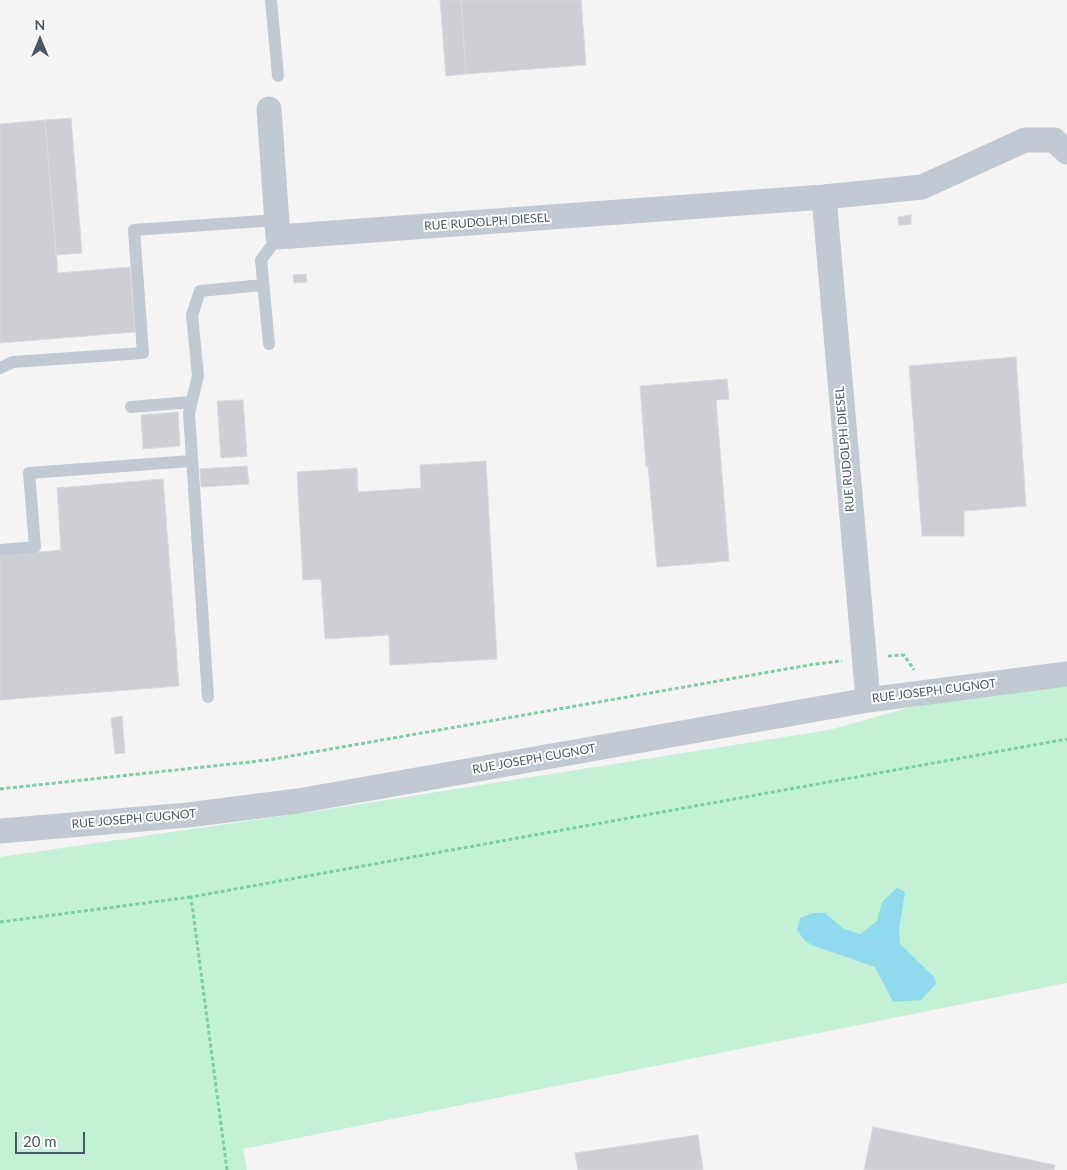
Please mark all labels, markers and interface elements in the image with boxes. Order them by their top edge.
north arrow [15,15,65,65]
text: N [35,16,45,33]
street label: RUE RUDOLPH DIESEL [424,210,550,234]
street label: RUE RUDOLPH DIESEL [832,386,858,512]
street label: RUE JOSEPH CUGNOT [871,676,997,706]
street label: RUE JOSEPH CUGNOT [471,741,597,777]
street label: RUE JOSEPH CUGNOT [71,806,197,832]
scale bar [18,1122,88,1154]
text: 20 m [23,1132,57,1150]

